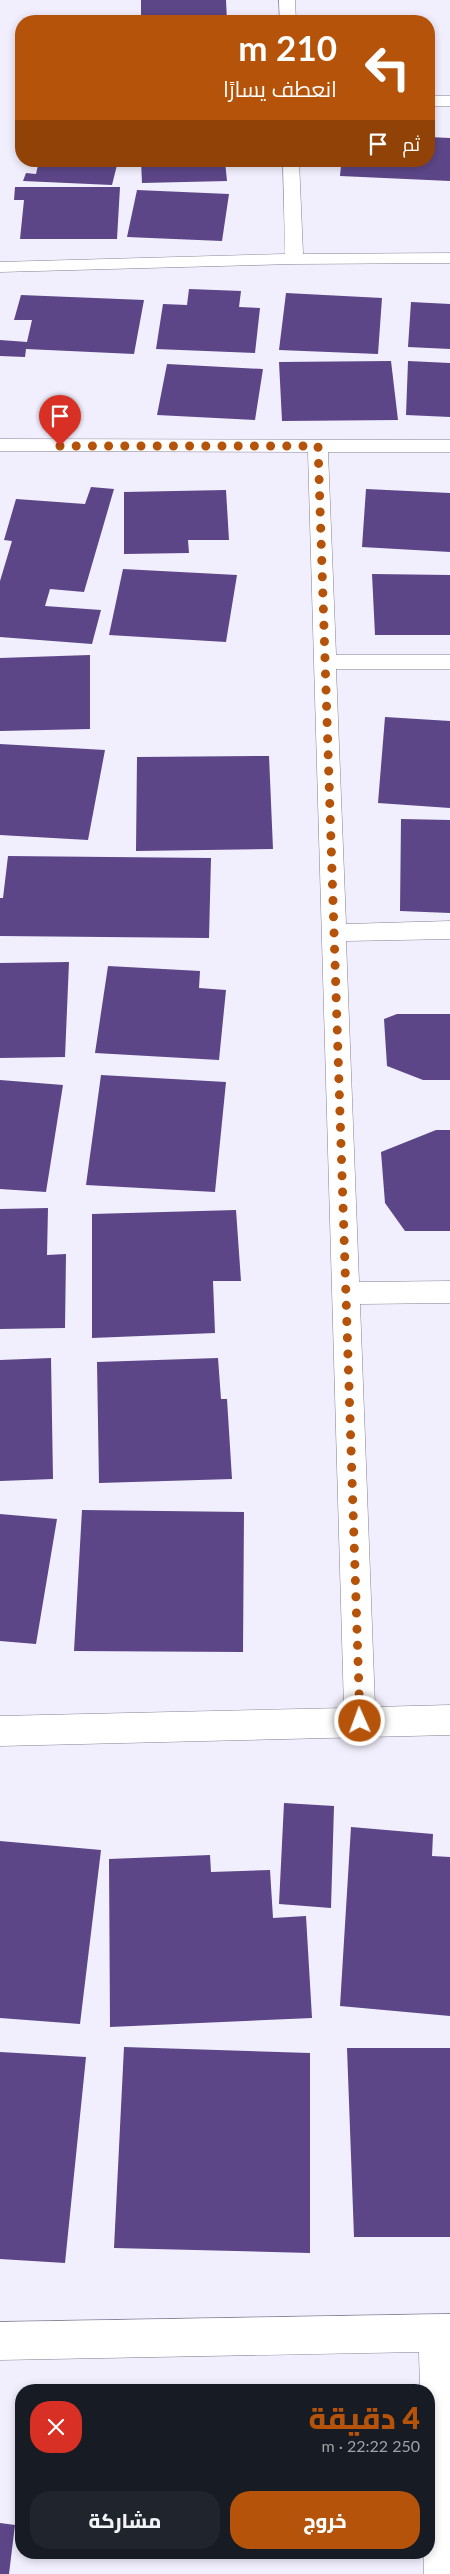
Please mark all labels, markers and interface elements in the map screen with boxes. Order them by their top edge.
text: 210 m [238,26,337,68]
icon: left [355,35,420,100]
text: انعطف يسارًا [223,75,337,102]
icon: arrive [364,130,392,158]
text: ثم [402,132,420,155]
pin [39,395,81,446]
icon: arrive [46,402,74,430]
position arrow [333,1694,385,1746]
text: 4 دقيقة [309,2399,420,2435]
button: close [30,2401,82,2453]
text: 250 m · 22:22 [321,2436,420,2455]
button: مشاركة [30,2491,220,2549]
button: خروج [230,2491,420,2549]

